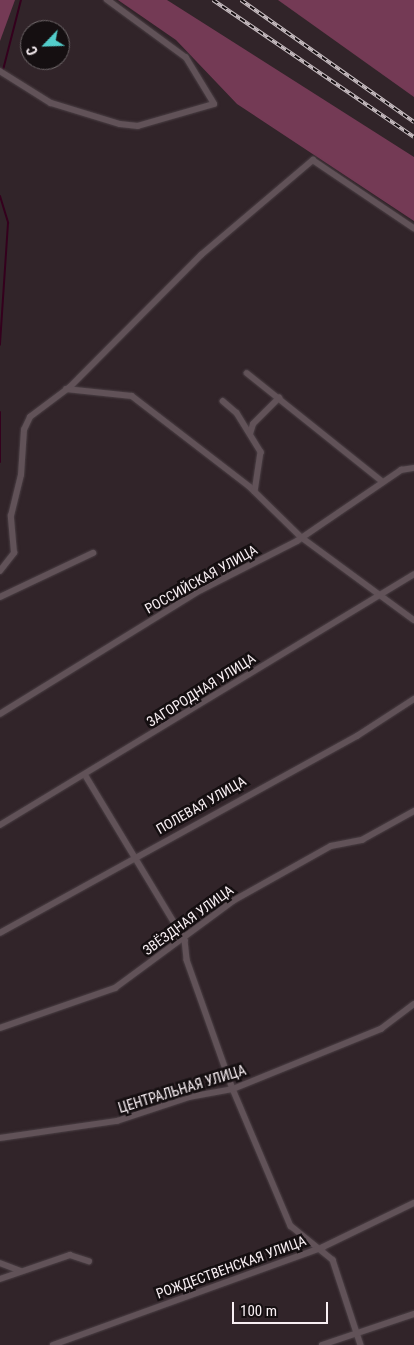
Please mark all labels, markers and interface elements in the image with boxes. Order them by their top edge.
north arrow [20,20,70,70]
text: С [23,44,41,58]
street label: РОССИЙСКАЯ УЛИЦА [142,541,260,617]
street label: ЗАГОРОДНАЯ УЛИЦА [144,650,258,730]
street label: ПОЛЕВАЯ УЛИЦА [153,772,249,838]
street label: ЗВЁЗДНАЯ УЛИЦА [139,881,237,959]
street label: ЦЕНТРАЛЬНАЯ УЛИЦА [116,1062,248,1116]
street label: РОЖДЕСТВЕНСКАЯ УЛИЦА [154,1232,308,1302]
scale bar [234,1292,330,1324]
text: 100 m [240,1302,277,1320]

